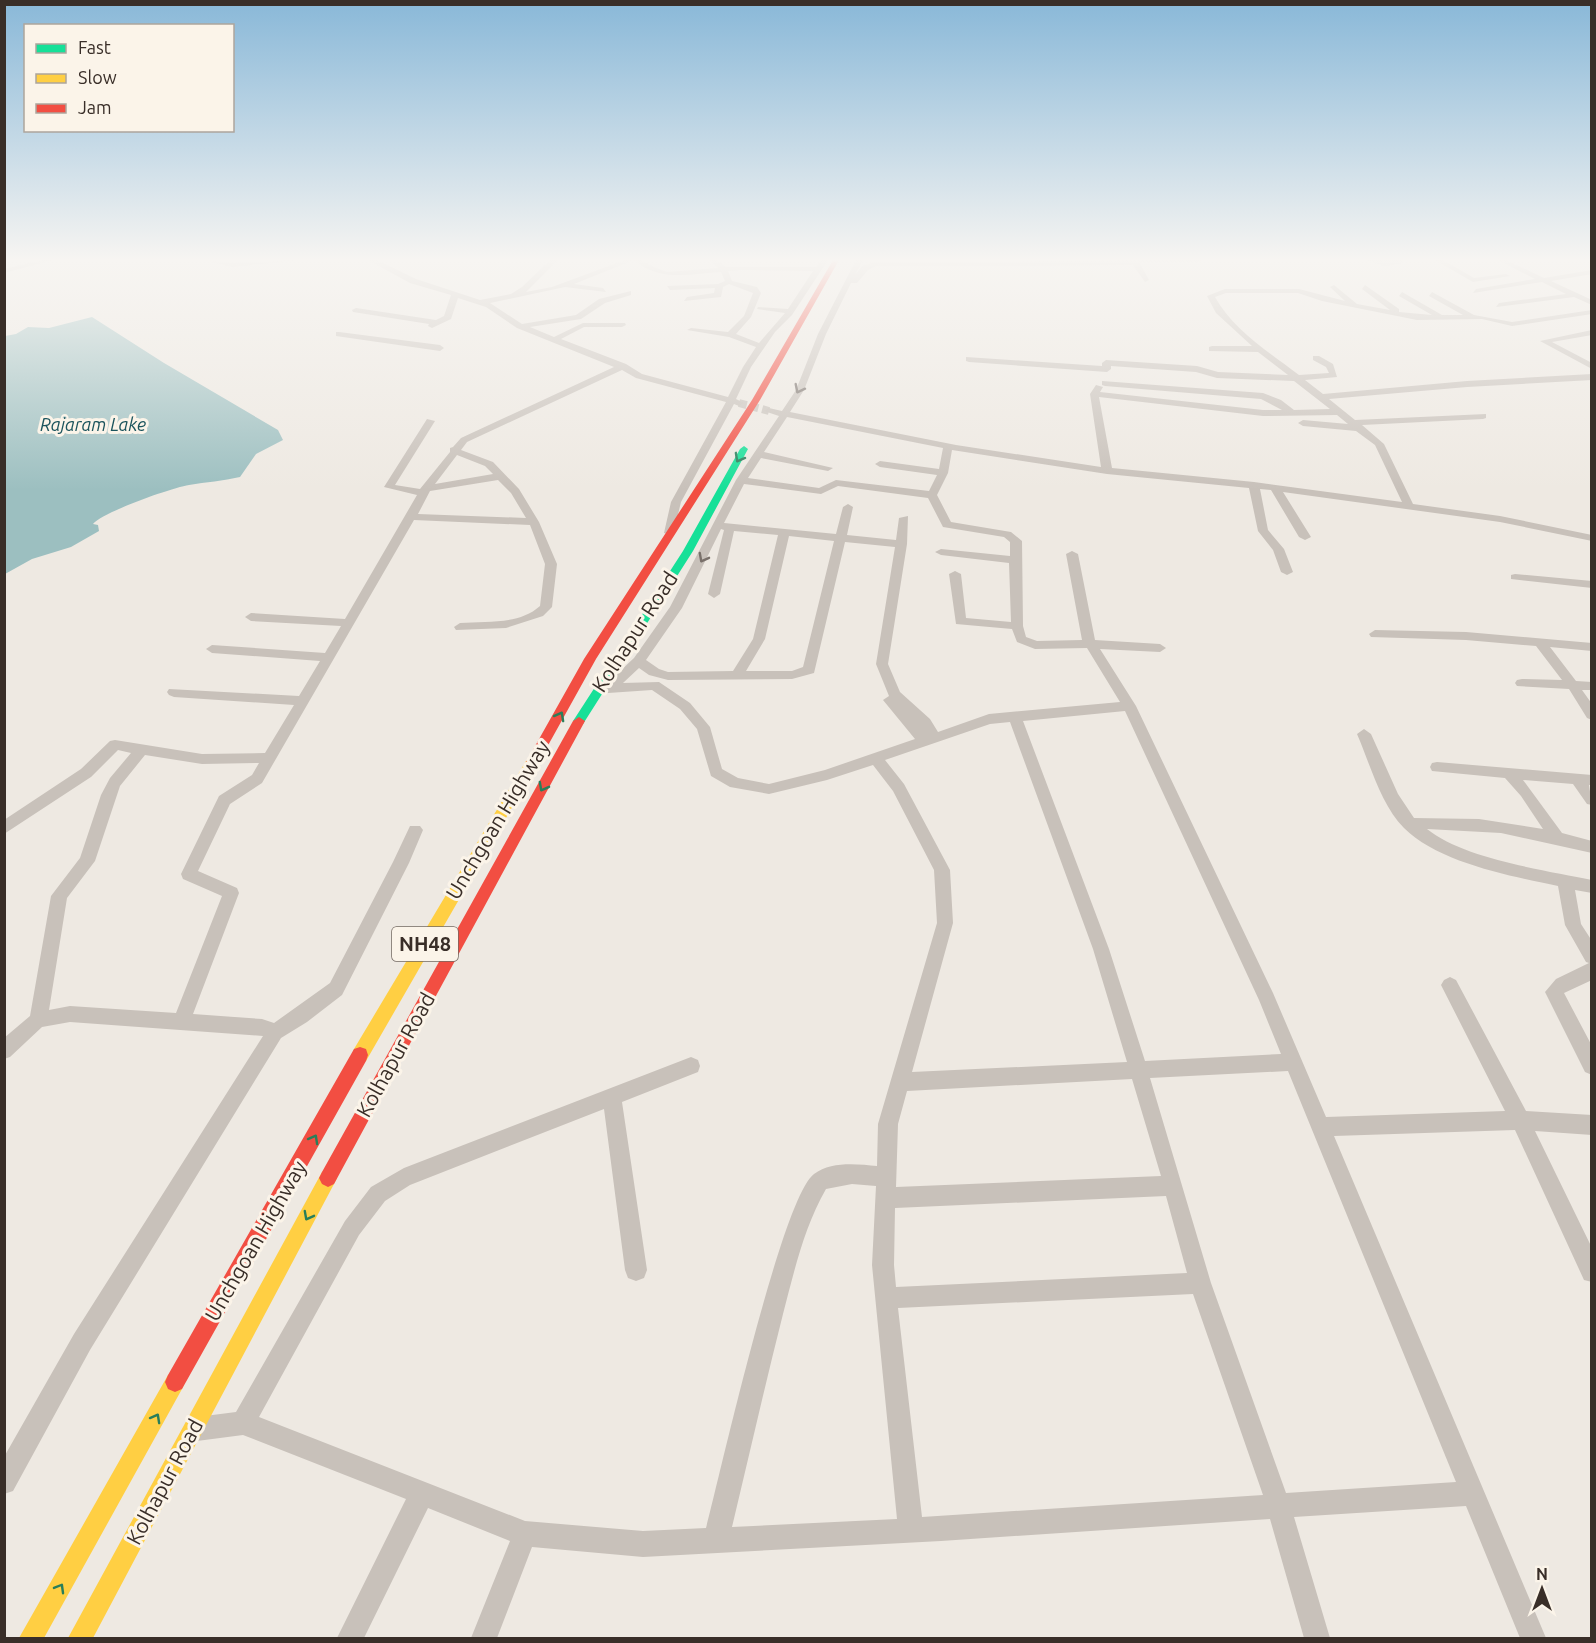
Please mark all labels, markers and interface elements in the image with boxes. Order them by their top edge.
legend [24,24,234,132]
text: Fast [78,37,111,57]
text: Slow [78,67,117,87]
text: Jam [78,97,112,117]
one-way arrow [795,382,806,393]
water label: Rajaram Lake [40,414,146,434]
one-way arrow [735,451,746,462]
one-way arrow [699,551,710,562]
street label: Kolhapur Road [586,567,682,696]
one-way arrow [552,712,564,722]
street label: Unchgoan Highway [440,736,554,903]
one-way arrow [539,781,550,792]
road number: NH48 [392,927,458,961]
street label: Kolhapur Road [351,988,439,1121]
one-way arrow [307,1135,318,1145]
street label: Unchgoan Highway [199,1156,311,1325]
one-way arrow [304,1210,315,1220]
one-way arrow [149,1414,160,1424]
street label: Kolhapur Road [121,1415,207,1548]
north arrow [1512,1559,1572,1619]
text: N [1536,1565,1548,1583]
one-way arrow [53,1584,64,1594]

